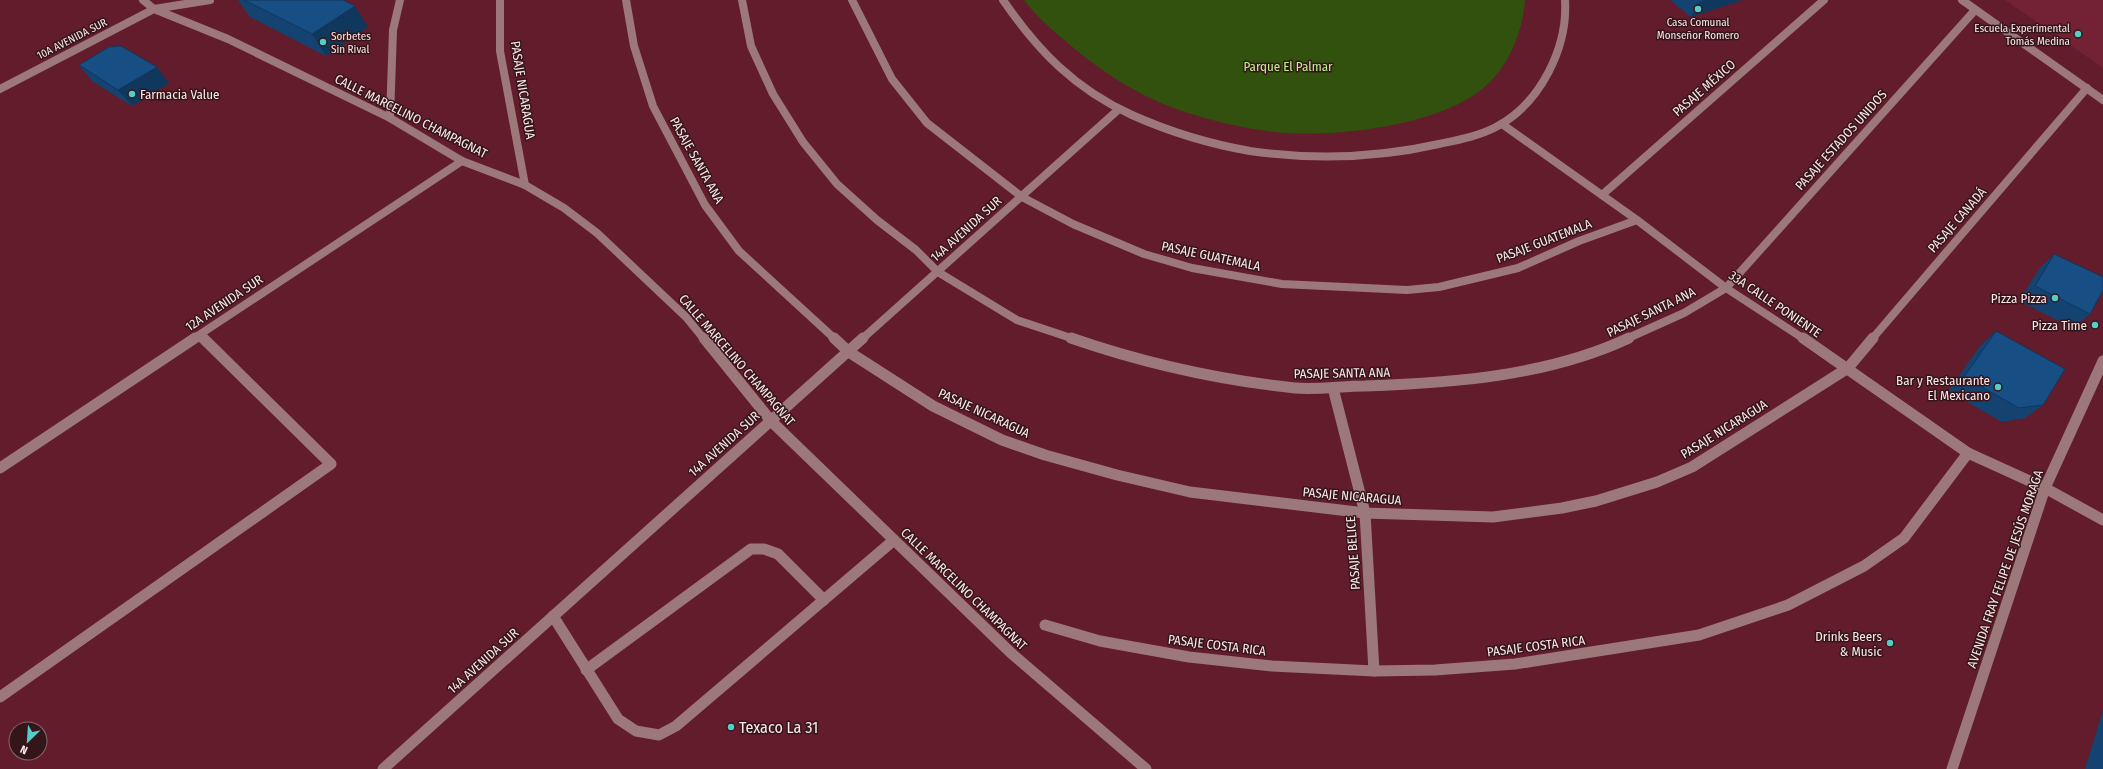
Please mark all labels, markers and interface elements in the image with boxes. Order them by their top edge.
marker: Casa Comunal Monseñor Romero [1693,4,1703,14]
street label: 10A AVENIDA SUR [35,16,109,62]
place label: Casa Comunal Monseñor Romero [1657,16,1739,42]
place label: Escuela Experimental Tomás Medina [1974,22,2070,48]
marker: Escuela Experimental Tomás Medina [2073,29,2083,39]
place label: Sorbetes Sin Rival [331,30,371,56]
marker: Sorbetes Sin Rival [318,37,328,47]
street label: PASAJE NICARAGUA [508,40,538,140]
street label: PASAJE MÉXICO [1669,57,1739,119]
park label: Parque El Palmar [1243,59,1333,74]
street label: CALLE MARCELINO CHAMPAGNAT [332,71,490,161]
place label: Farmacia Value [140,87,219,102]
street label: PASAJE ESTADOS UNIDOS [1792,87,1890,193]
marker: Farmacia Value [127,89,137,99]
street label: PASAJE SANTA ANA [667,114,727,206]
street label: PASAJE CANADÁ [1925,184,1989,256]
street label: 14A AVENIDA SUR [927,193,1005,265]
street label: PASAJE GUATEMALA [1494,216,1594,266]
street label: PASAJE GUATEMALA [1160,238,1262,274]
street label: 33A CALLE PONIENTE [1726,268,1824,340]
street label: 12A AVENIDA SUR [183,272,265,334]
street label: PASAJE SANTA ANA [1604,284,1698,340]
street label: CALLE MARCELINO CHAMPAGNAT [676,291,798,429]
place label: Pizza Pizza [1991,291,2047,306]
marker: Pizza Pizza [2050,293,2060,303]
place label: Pizza Time [2032,318,2087,333]
marker: Pizza Time [2090,320,2100,330]
street label: PASAJE SANTA ANA [1294,365,1391,381]
place label: Bar y Restaurante El Mexicano [1896,373,1990,403]
marker: Bar y Restaurante El Mexicano [1993,382,2003,392]
street label: PASAJE NICARAGUA [936,385,1032,441]
street label: PASAJE NICARAGUA [1678,396,1770,462]
street label: 14A AVENIDA SUR [685,408,763,480]
street label: AVENIDA FRAY FELIPE DE JESÚS MORAGA [1964,468,2046,670]
street label: PASAJE NICARAGUA [1302,484,1402,508]
street label: PASAJE BELICE [1343,516,1363,590]
street label: CALLE MARCELINO CHAMPAGNAT [898,525,1030,653]
street label: 14A AVENIDA SUR [444,625,522,697]
place label: Drinks Beers & Music [1815,629,1882,659]
street label: PASAJE COSTA RICA [1167,632,1267,658]
street label: PASAJE COSTA RICA [1486,633,1586,659]
marker: Drinks Beers & Music [1885,638,1895,648]
place label: Texaco La 31 [739,718,818,737]
north arrow [8,721,48,761]
marker: Texaco La 31 [726,722,736,732]
text: N [18,742,30,757]

